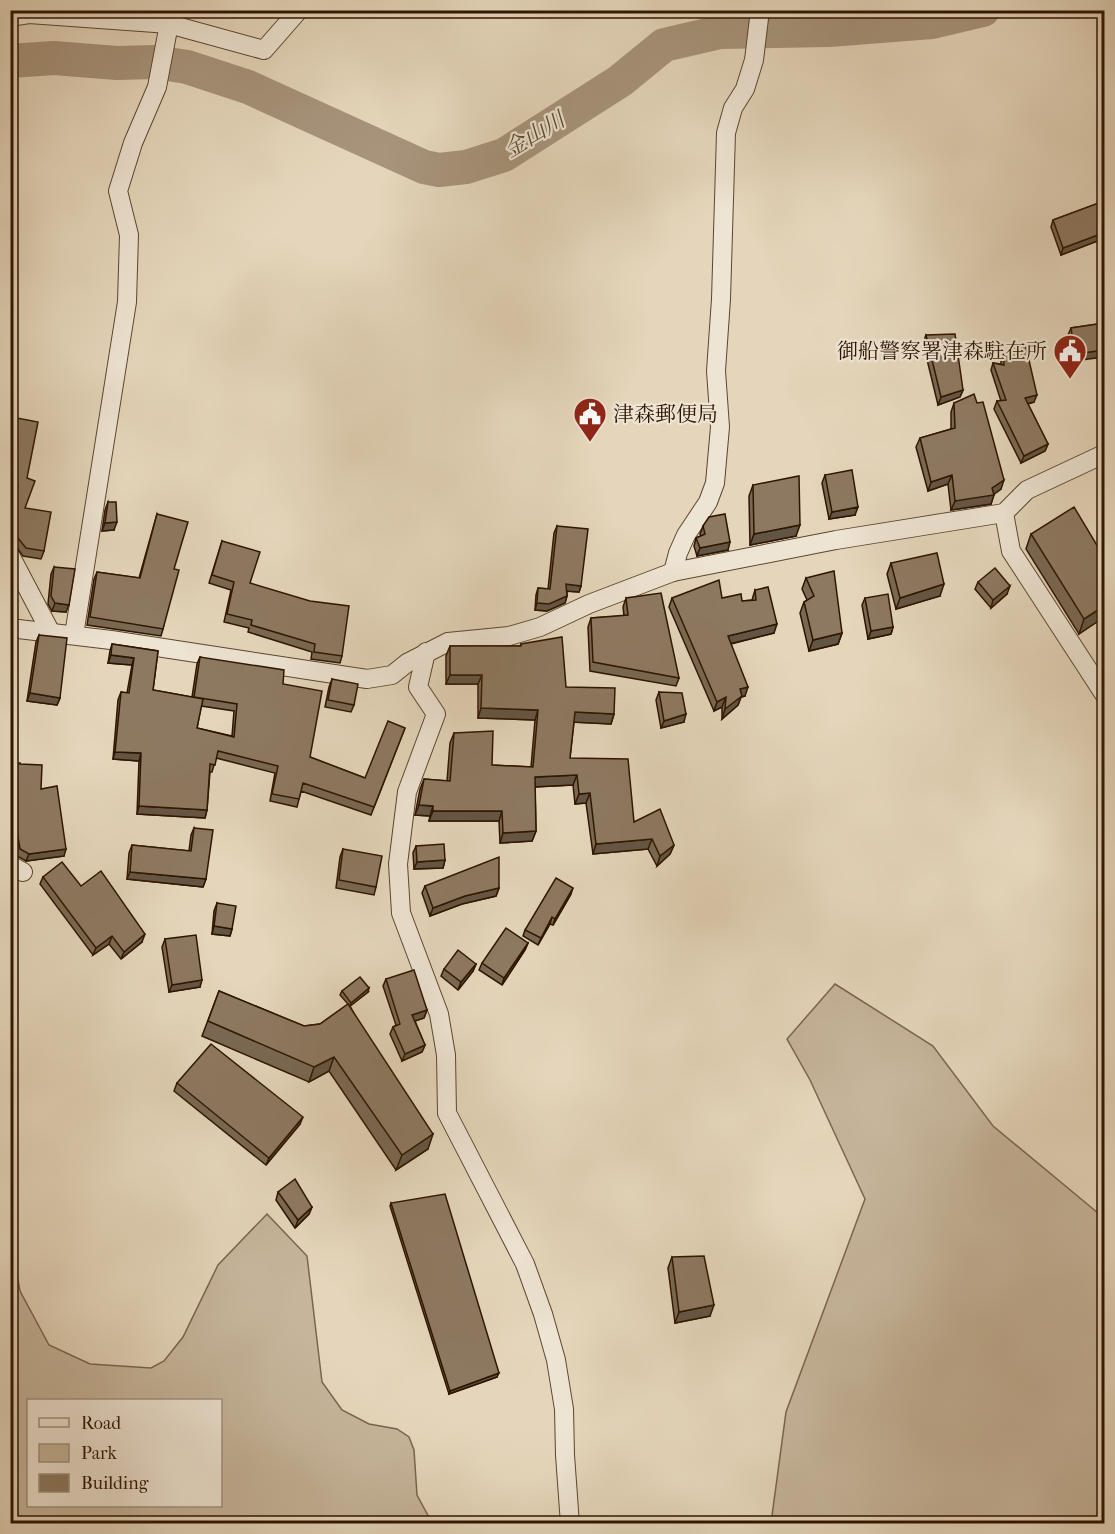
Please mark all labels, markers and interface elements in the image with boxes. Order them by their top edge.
water label: 金山川 [500,106,571,163]
public building icon: 御船警察署津森駐在所 [1052,333,1088,380]
place label: 御船警察署津森駐在所 [837,339,1047,363]
public building icon: 津森郵便局 [572,396,608,443]
place label: 津森郵便局 [613,402,718,426]
legend [27,1399,222,1507]
text: Road [81,1413,121,1434]
text: Park [81,1443,118,1464]
text: Building [81,1473,149,1494]

